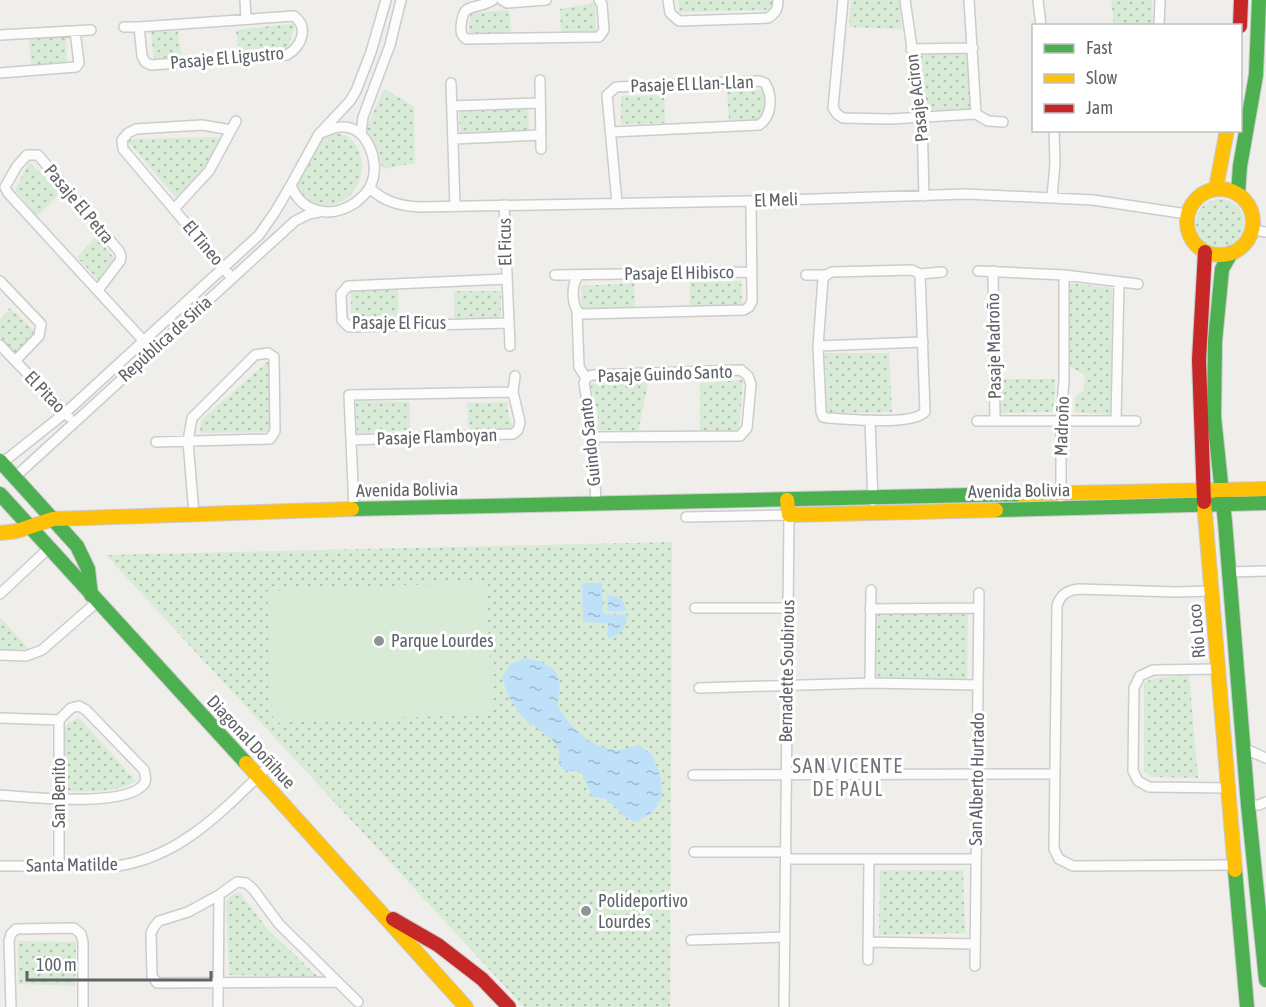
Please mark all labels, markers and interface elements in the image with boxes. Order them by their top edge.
legend [1032,24,1242,132]
text: Fast [1086,37,1113,58]
street label: Pasaje El Ligustro [169,42,285,73]
street label: Pasaje Aciron [901,53,932,143]
text: Slow [1086,67,1117,88]
street label: Pasaje El Llan-Llan [630,71,754,96]
text: Jam [1086,97,1113,118]
street label: Pasaje El Petra [40,160,118,247]
street label: El Meli [754,188,798,211]
street label: El Tineo [179,216,228,269]
street label: El Ficus [494,218,515,266]
street label: Pasaje El Hibisco [624,261,734,284]
street label: República de Siria [114,291,216,386]
street label: Pasaje Madroño [982,293,1005,399]
street label: Pasaje El Ficus [352,312,446,333]
street label: Pasaje Guindo Santo [597,361,733,386]
street label: El Pitao [21,367,70,417]
street label: Madroño [1050,396,1073,456]
street label: Guindo Santo [574,397,605,487]
street label: Pasaje Flamboyan [376,424,498,449]
street label: Avenida Bolivia [356,478,458,501]
street label: Avenida Bolivia [968,479,1070,502]
street label: Bernadette Soubirous [775,599,798,743]
street label: Río Loco [1184,603,1209,659]
place label: Parque Lourdes [391,630,494,651]
marker: Parque Lourdes [372,634,386,648]
street label: Diagonal Doñihue [203,691,300,793]
street label: San Alberto Hurtado [965,712,988,846]
district label: SAN VICENTE DE PAUL [793,754,903,800]
street label: San Benito [48,758,69,828]
street label: Santa Matilde [26,853,118,876]
place label: Polideportivo Lourdes [598,890,688,932]
marker: Polideportivo Lourdes [579,904,593,918]
scale bar [27,944,212,982]
text: 100 m [36,954,77,975]

